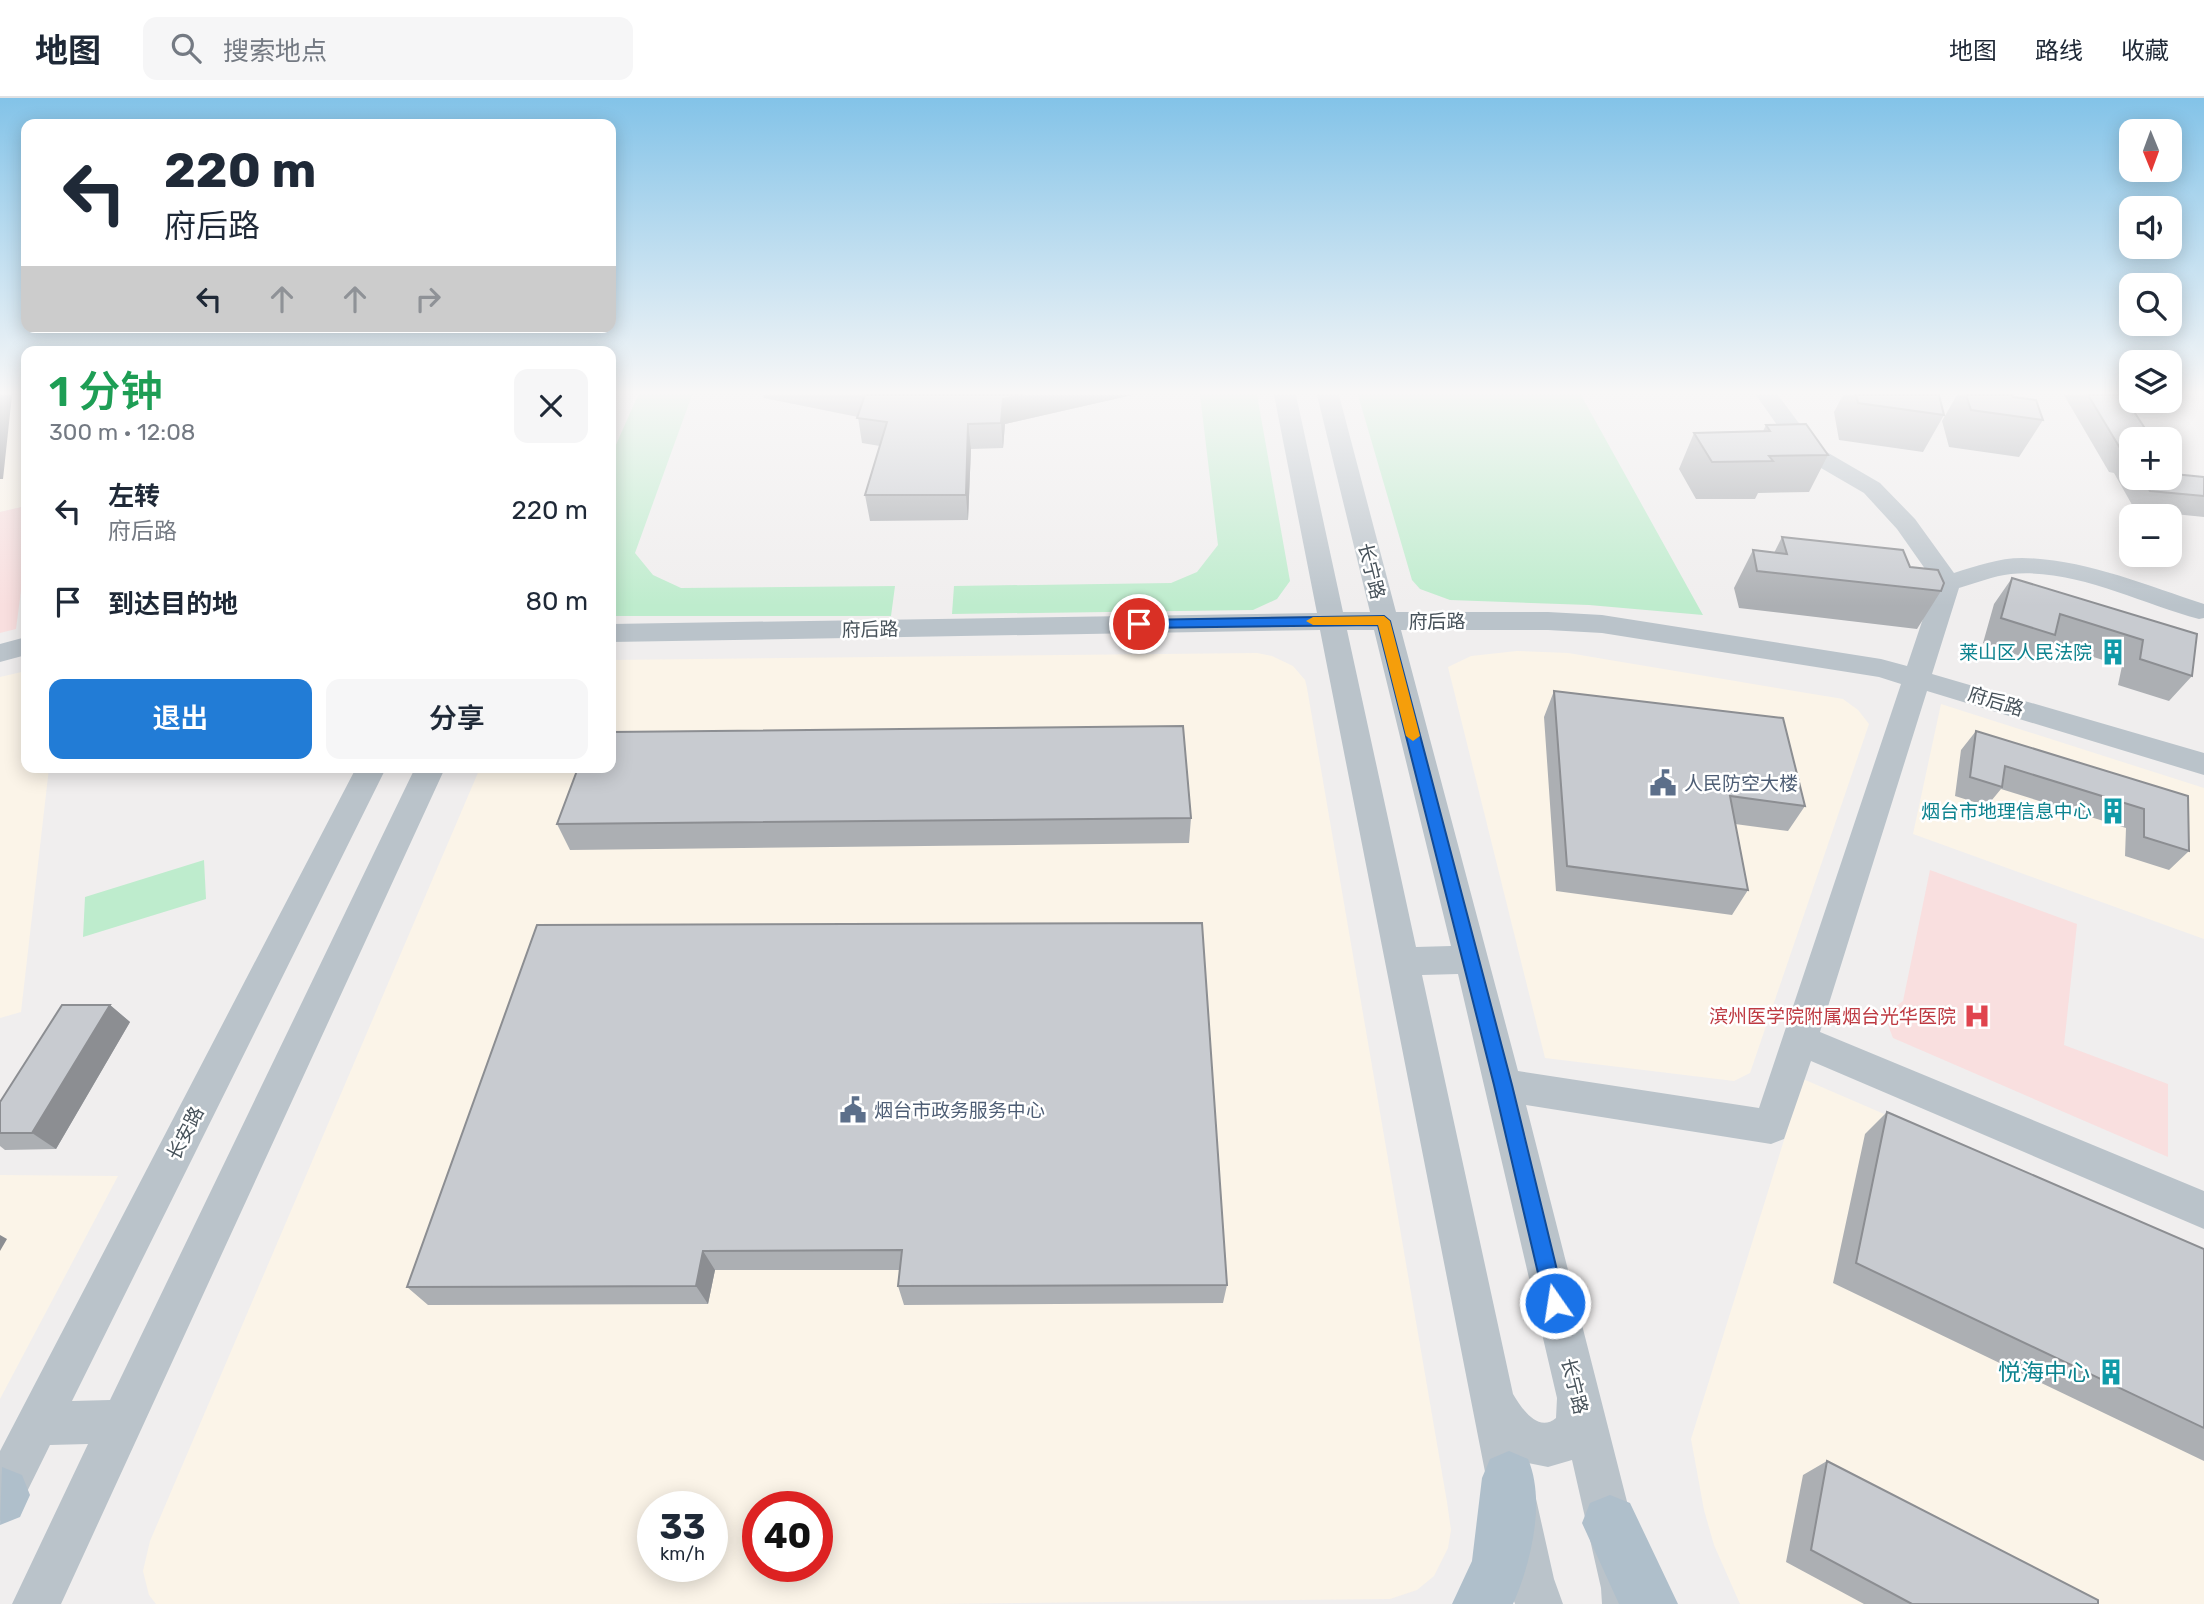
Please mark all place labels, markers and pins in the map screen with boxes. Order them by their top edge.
pin [1109,594,1169,654]
building icon: 莱山区人民法院 [2098,637,2128,667]
place label: 莱山区人民法院 [1959,641,2092,664]
public building icon: 人民防空大楼 [1648,768,1678,798]
place label: 人民防空大楼 [1684,772,1798,795]
building icon: 烟台市地理信息中心 [2098,796,2128,826]
place label: 烟台市地理信息中心 [1921,800,2092,823]
hospital icon: 滨州医学院附属烟台光华医院 [1962,1001,1992,1031]
place label: 滨州医学院附属烟台光华医院 [1709,1005,1956,1028]
public building icon: 烟台市政务服务中心 [838,1095,868,1125]
place label: 烟台市政务服务中心 [874,1099,1045,1122]
building icon: 悦海中心 [2096,1357,2126,1387]
place label: 悦海中心 [1998,1358,2090,1386]

